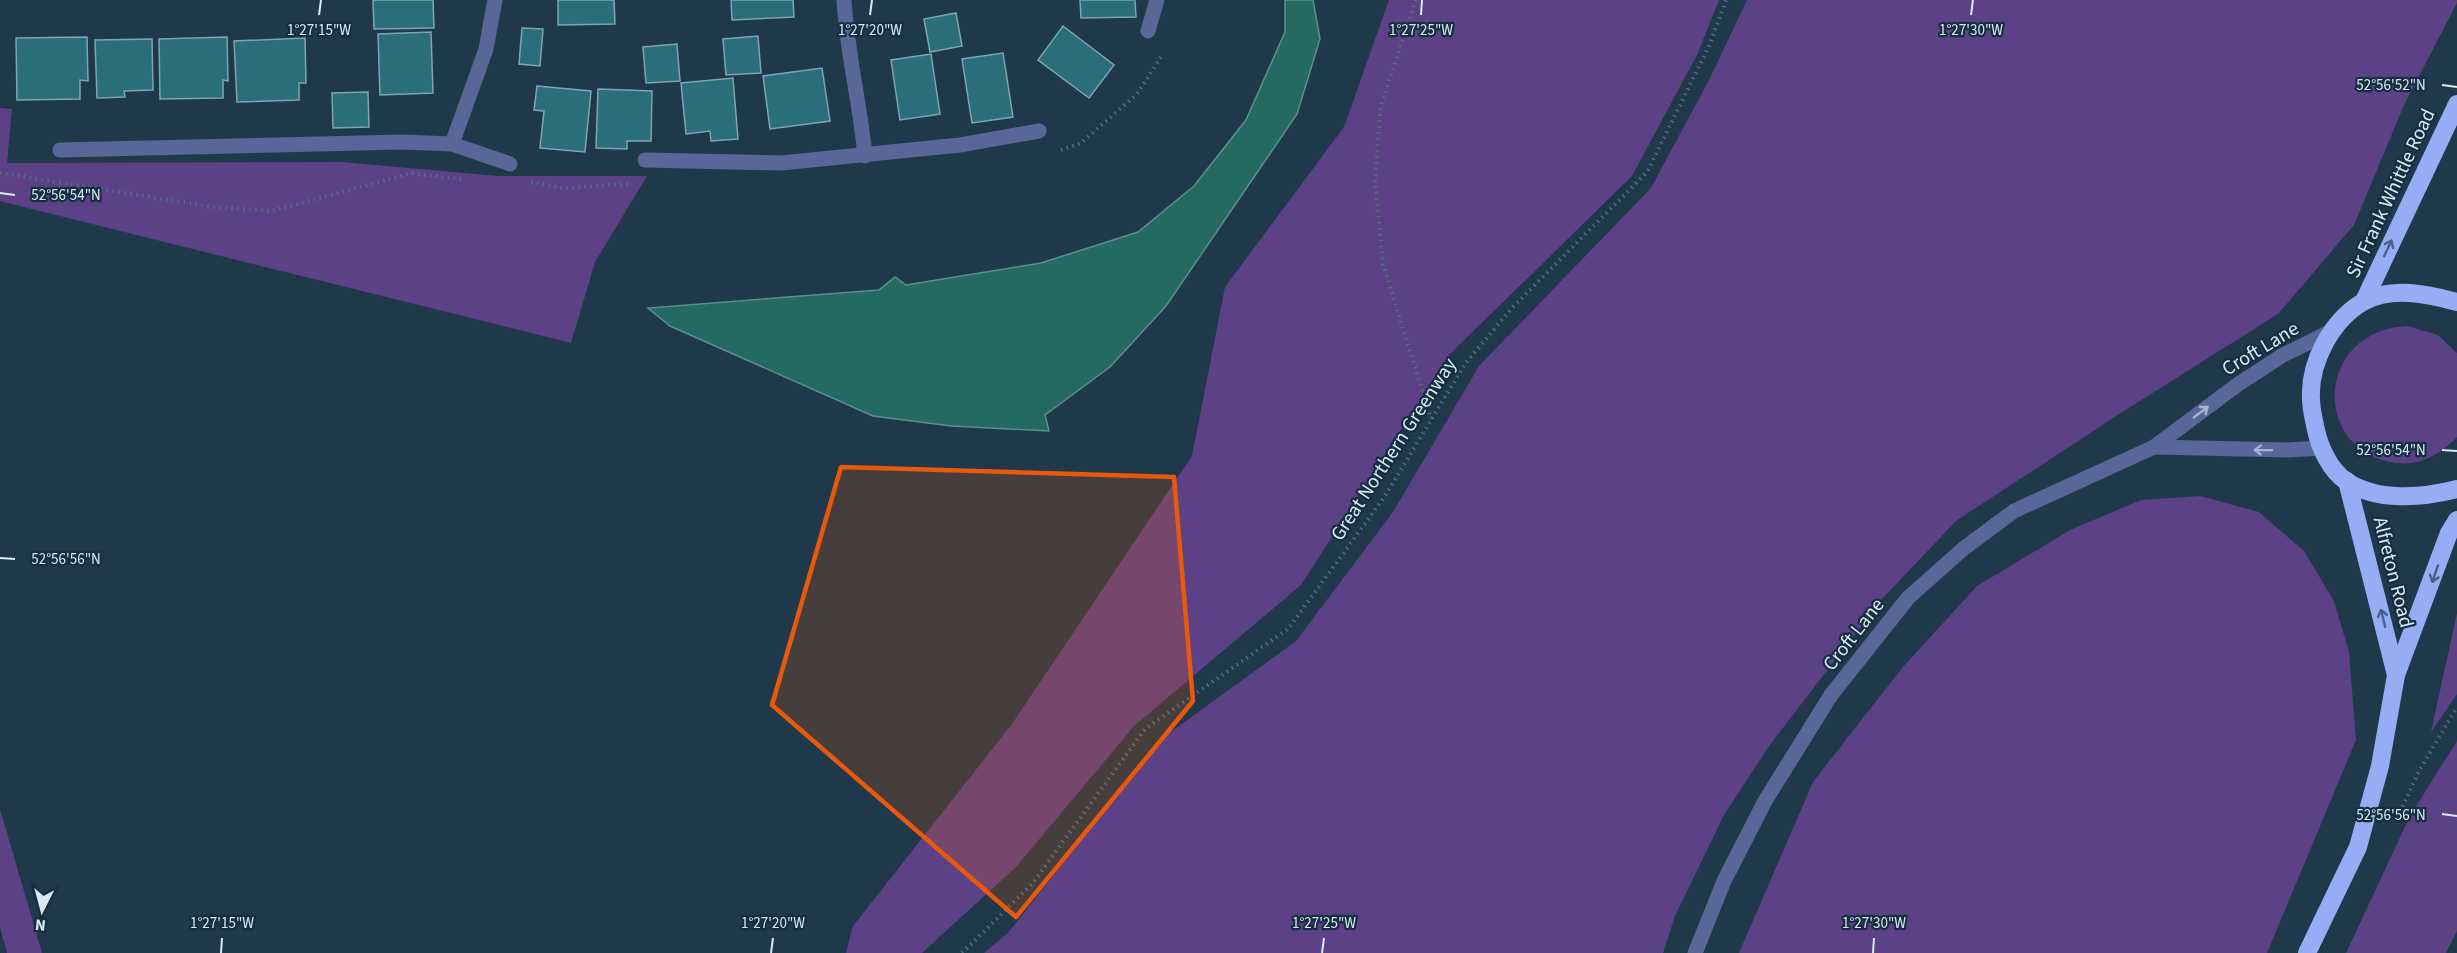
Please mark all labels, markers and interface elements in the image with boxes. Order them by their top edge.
text: 1°27'15"W [287,20,351,41]
text: 1°27'20"W [838,20,902,41]
text: 1°27'25"W [1389,20,1453,41]
text: 1°27'30"W [1939,20,2003,41]
text: 52°56'52"N [2356,75,2426,96]
street label: Sir Frank Whittle Road [2339,104,2442,283]
text: 52°56'54"N [31,185,101,206]
one-way arrow [2383,240,2395,258]
street label: Croft Lane [2217,315,2304,383]
street label: Great Northern Greenway [1324,352,1464,546]
one-way arrow [2193,406,2209,419]
text: 52°56'54"N [2356,440,2426,461]
one-way arrow [2254,444,2274,455]
street label: Alfreton Road [2366,514,2420,631]
text: 52°56'56"N [31,549,101,570]
one-way arrow [2429,564,2440,583]
street label: Croft Lane [1816,592,1891,677]
one-way arrow [2376,609,2388,628]
text: 52°56'56"N [2356,805,2426,826]
north arrow [12,881,72,941]
text: N [34,913,47,936]
text: 1°27'15"W [190,913,254,934]
text: 1°27'20"W [741,913,805,934]
text: 1°27'25"W [1292,913,1356,934]
text: 1°27'30"W [1842,913,1906,934]

